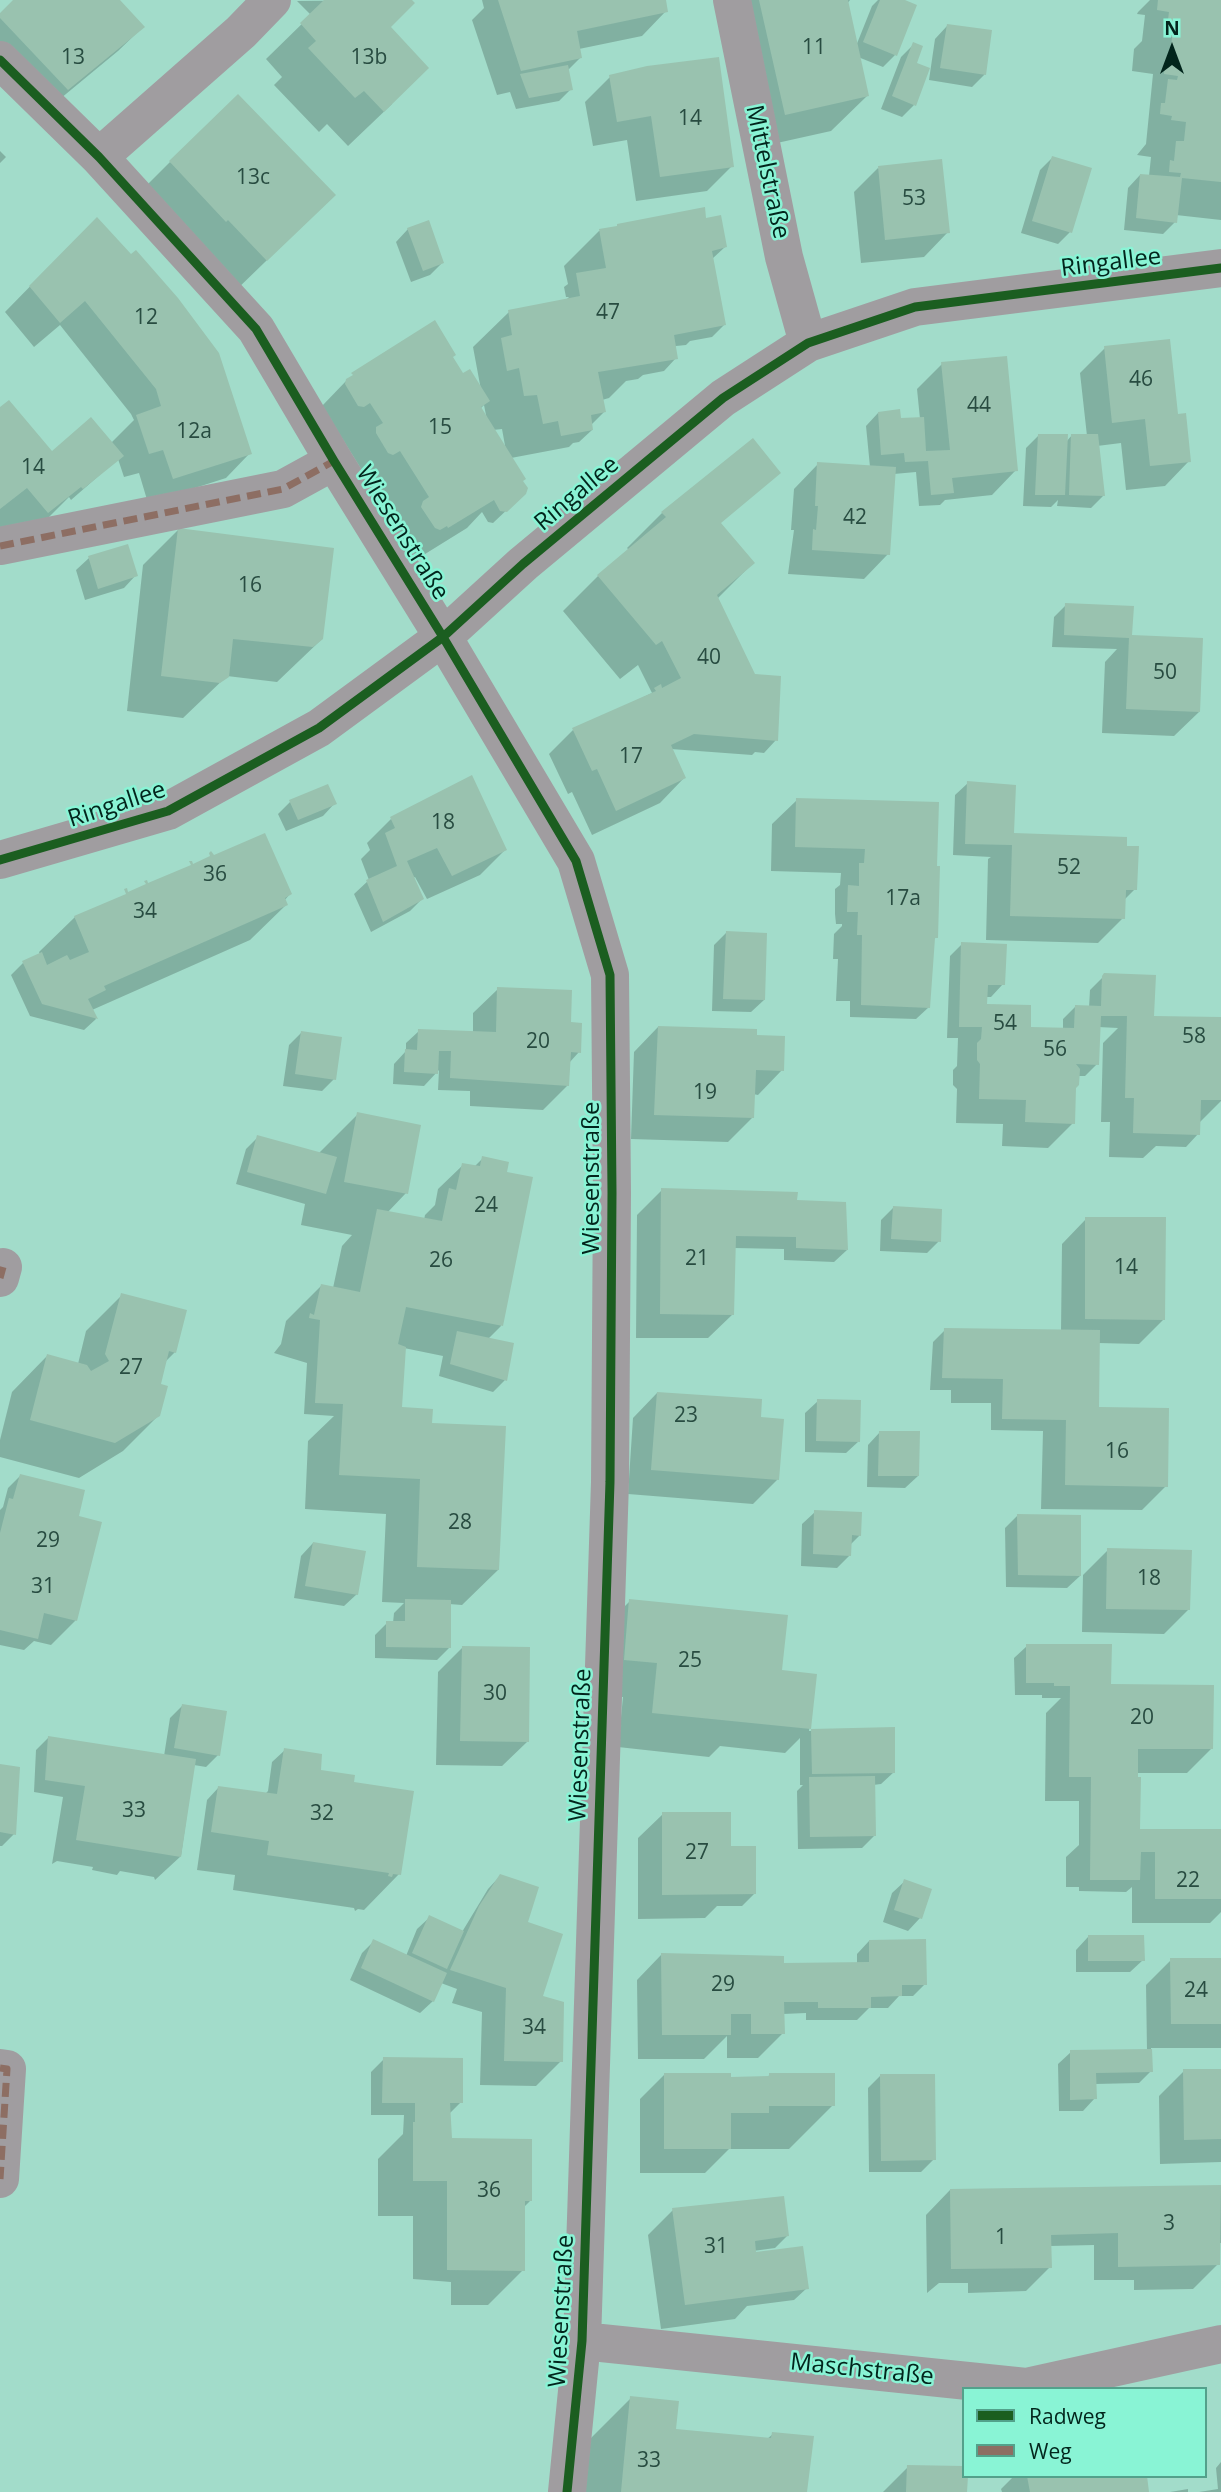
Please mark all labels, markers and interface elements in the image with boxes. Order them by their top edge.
north arrow [1137,14,1207,84]
text: N [1164,15,1180,41]
house number: 11 [802,35,826,61]
house number: 13 [61,45,85,71]
house number: 13b [351,45,387,71]
street label: Mittelstraße [739,103,795,241]
house number: 14 [678,106,702,132]
house number: 13c [236,165,270,191]
house number: 53 [902,186,926,212]
street label: Ringallee [1059,243,1163,283]
house number: 47 [596,300,620,326]
house number: 12 [134,305,158,331]
house number: 46 [1129,367,1153,393]
house number: 44 [967,393,991,419]
house number: 15 [428,415,452,441]
house number: 12a [176,419,212,445]
street label: Ringallee [529,450,625,538]
house number: 14 [21,455,45,481]
street label: Wiesenstraße [349,461,455,605]
house number: 42 [843,505,867,531]
house number: 16 [238,573,262,599]
house number: 40 [697,645,721,671]
house number: 50 [1153,660,1177,686]
house number: 17 [619,744,643,770]
street label: Ringallee [65,776,169,834]
house number: 18 [431,810,455,836]
house number: 52 [1057,855,1081,881]
house number: 36 [203,862,227,888]
house number: 17a [885,886,921,912]
house number: 34 [133,899,157,925]
house number: 54 [993,1011,1017,1037]
house number: 58 [1182,1024,1206,1050]
house number: 20 [526,1029,550,1055]
house number: 56 [1043,1037,1067,1063]
house number: 19 [693,1080,717,1106]
street label: Wiesenstraße [578,1102,606,1254]
house number: 24 [474,1193,498,1219]
house number: 21 [685,1246,709,1272]
house number: 26 [429,1248,453,1274]
house number: 14 [1114,1255,1138,1281]
house number: 27 [119,1355,143,1381]
house number: 23 [674,1403,698,1429]
house number: 16 [1105,1439,1129,1465]
house number: 28 [448,1510,472,1536]
house number: 29 [36,1528,60,1554]
house number: 18 [1137,1566,1161,1592]
house number: 31 [31,1574,55,1600]
house number: 25 [678,1648,702,1674]
street label: Wiesenstraße [564,1668,598,1822]
house number: 30 [483,1681,507,1707]
house number: 20 [1130,1705,1154,1731]
house number: 33 [122,1798,146,1824]
house number: 32 [310,1801,334,1827]
house number: 27 [685,1840,709,1866]
house number: 22 [1176,1868,1200,1894]
house number: 29 [711,1972,735,1998]
house number: 24 [1184,1978,1208,2004]
house number: 34 [522,2015,546,2041]
house number: 36 [477,2178,501,2204]
house number: 3 [1163,2211,1175,2237]
house number: 1 [995,2225,1007,2251]
street label: Wiesenstraße [544,2234,580,2388]
house number: 31 [704,2234,728,2260]
street label: Maschstraße [789,2348,935,2392]
legend [962,2387,1207,2478]
text: Radweg [1029,2402,1106,2430]
text: Weg [1029,2437,1072,2465]
house number: 33 [637,2448,661,2474]

